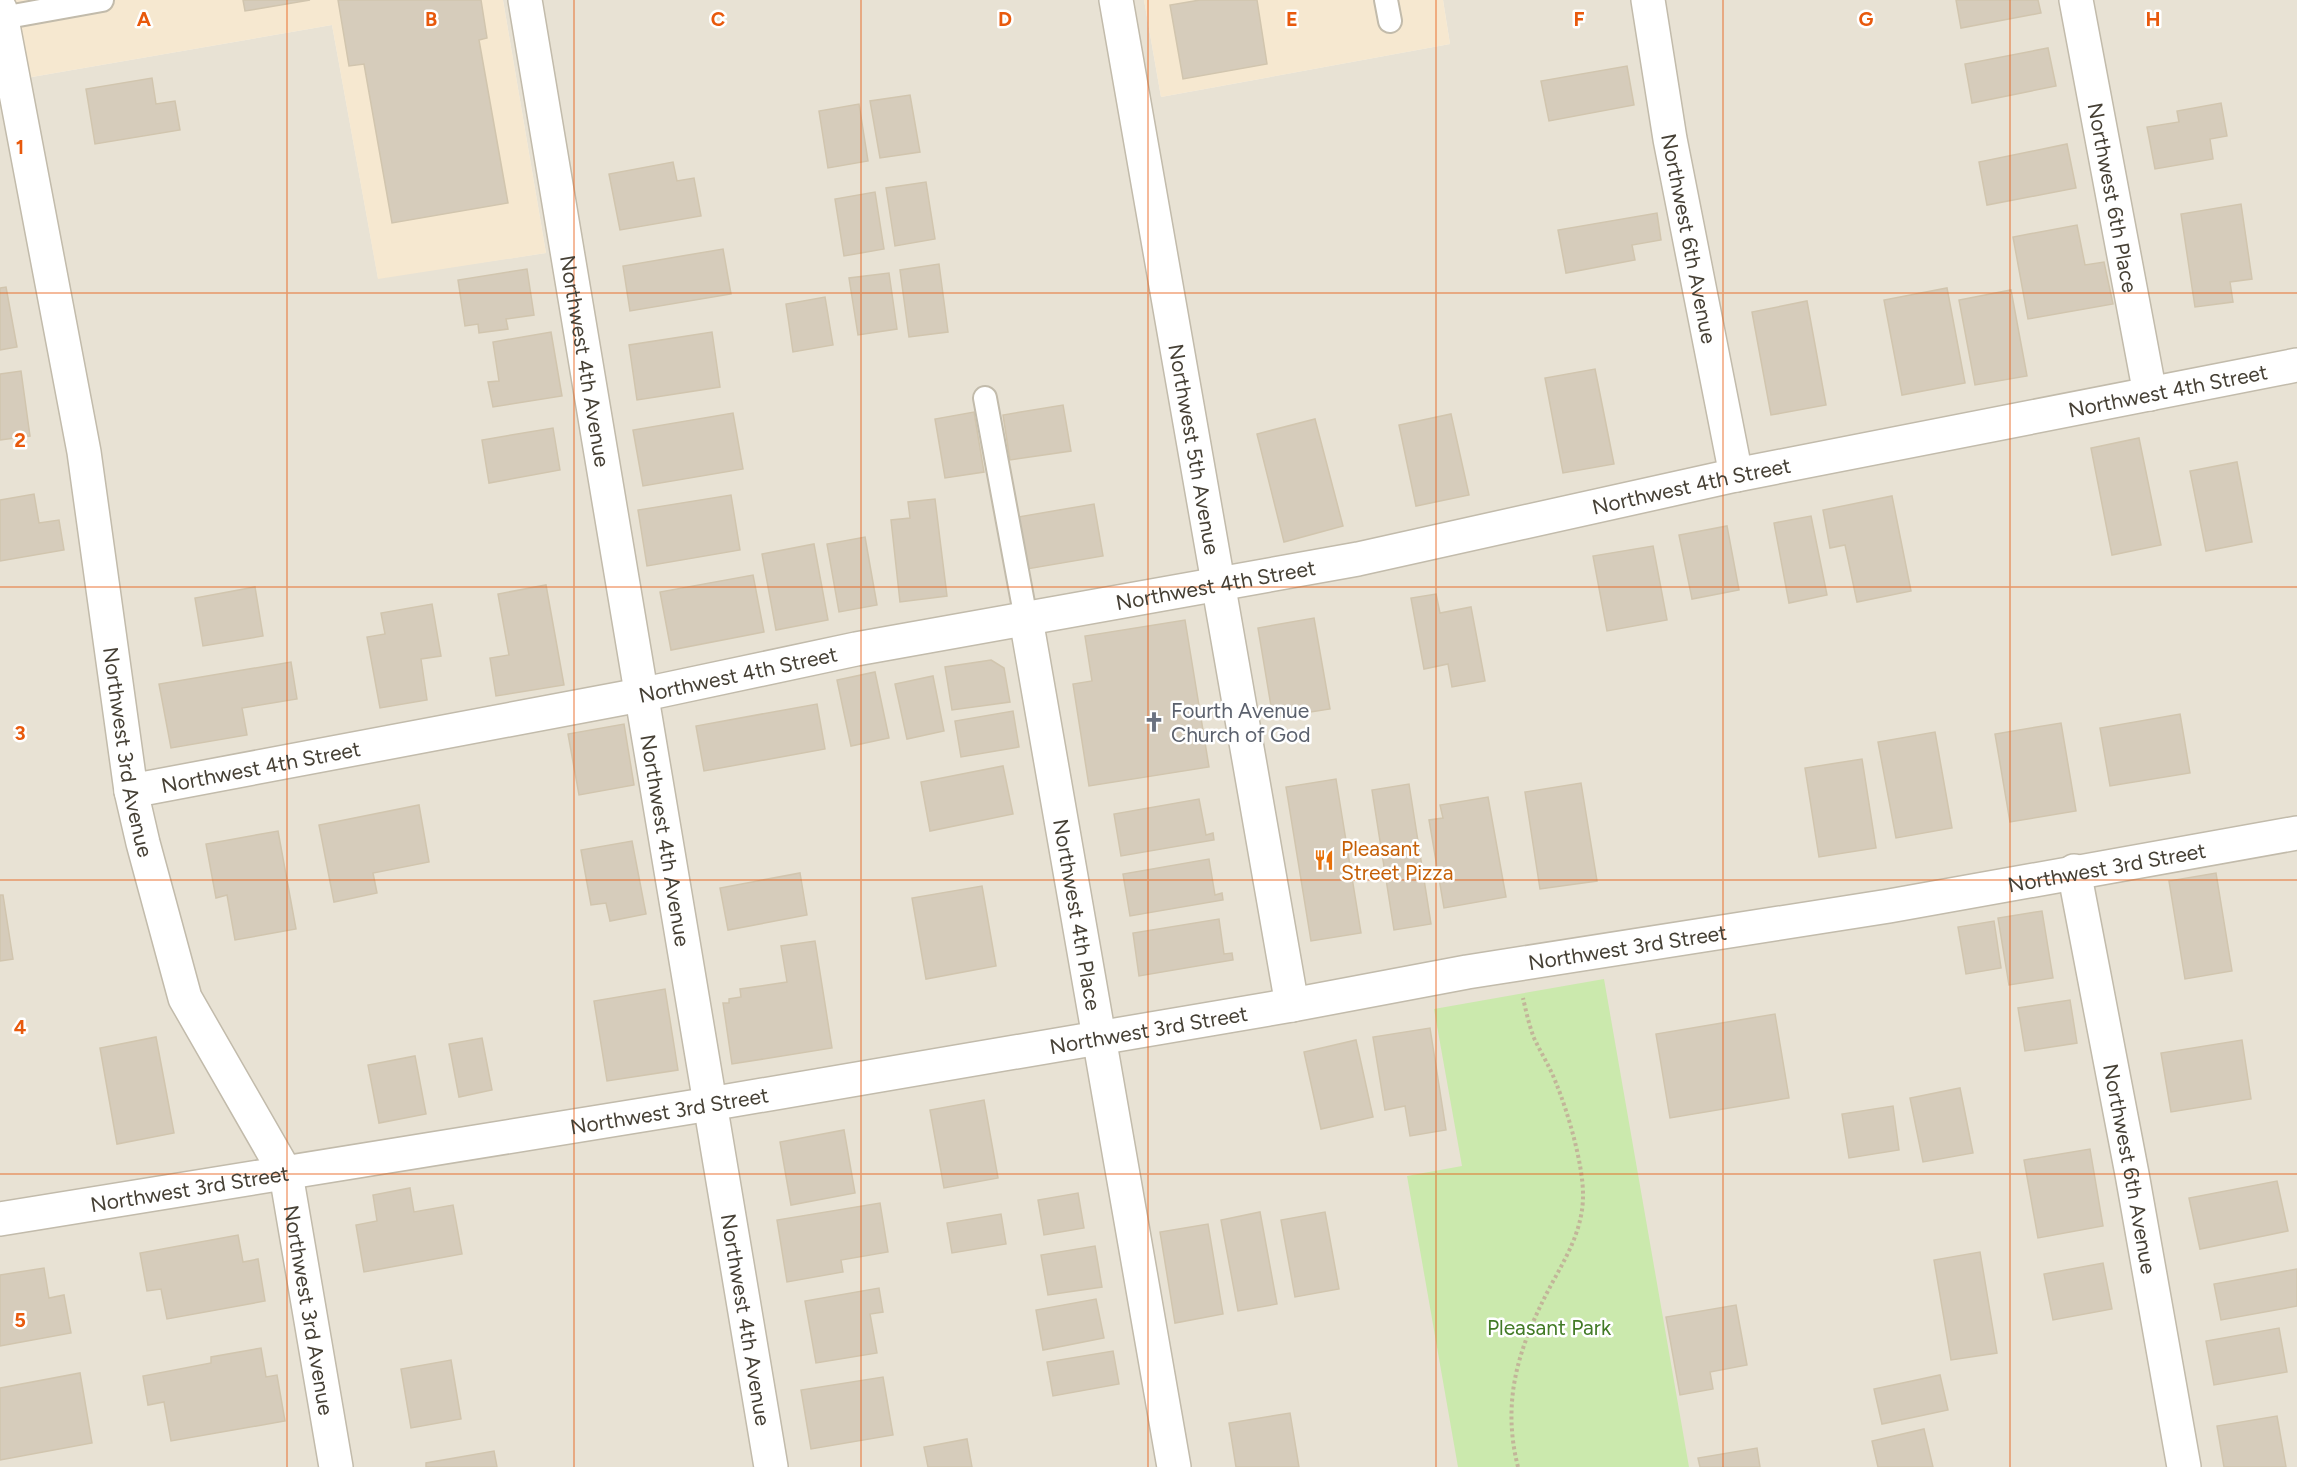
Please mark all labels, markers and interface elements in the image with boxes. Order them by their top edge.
text: A [137,7,152,31]
text: B [425,7,437,31]
text: C [711,7,725,31]
text: D [998,7,1012,31]
text: E [1286,7,1298,31]
text: F [1573,7,1585,31]
text: G [1859,7,1874,31]
text: H [2146,7,2161,31]
street label: Northwest 6th Place [2083,100,2143,295]
street label: Northwest 6th Avenue [1657,131,1722,346]
text: 1 [16,135,24,159]
street label: Northwest 4th Avenue [555,253,616,469]
street label: Northwest 5th Avenue [1164,342,1225,557]
street label: Northwest 4th Street [2066,359,2270,422]
text: 2 [14,428,26,452]
street label: Northwest 4th Street [1590,452,1793,519]
street label: Northwest 4th Street [1114,554,1317,615]
street label: Northwest 4th Street [636,641,840,707]
street label: Northwest 3rd Avenue [99,645,159,860]
place label: Fourth Avenue Church of God [1171,698,1311,747]
church icon: Fourth Avenue Church of God [1142,710,1166,734]
text: 3 [14,721,26,745]
street label: Northwest 4th Avenue [636,732,696,948]
street label: Northwest 4th Street [159,735,363,798]
street label: Northwest 4th Place [1049,817,1107,1012]
place label: Pleasant Street Pizza [1341,836,1453,885]
street label: Northwest 3rd Street [2006,837,2208,897]
restaurant icon: Pleasant Street Pizza [1312,848,1336,872]
street label: Northwest 3rd Street [1526,919,1728,975]
street label: Northwest 3rd Street [1047,1000,1249,1059]
text: 4 [14,1015,27,1039]
street label: Northwest 6th Avenue [2099,1061,2162,1276]
street label: Northwest 3rd Street [568,1082,770,1139]
street label: Northwest 3rd Street [89,1160,291,1217]
street label: Northwest 3rd Avenue [279,1203,339,1417]
street label: Northwest 4th Avenue [716,1212,776,1428]
text: 5 [14,1308,26,1332]
park label: Pleasant Park [1487,1315,1612,1340]

